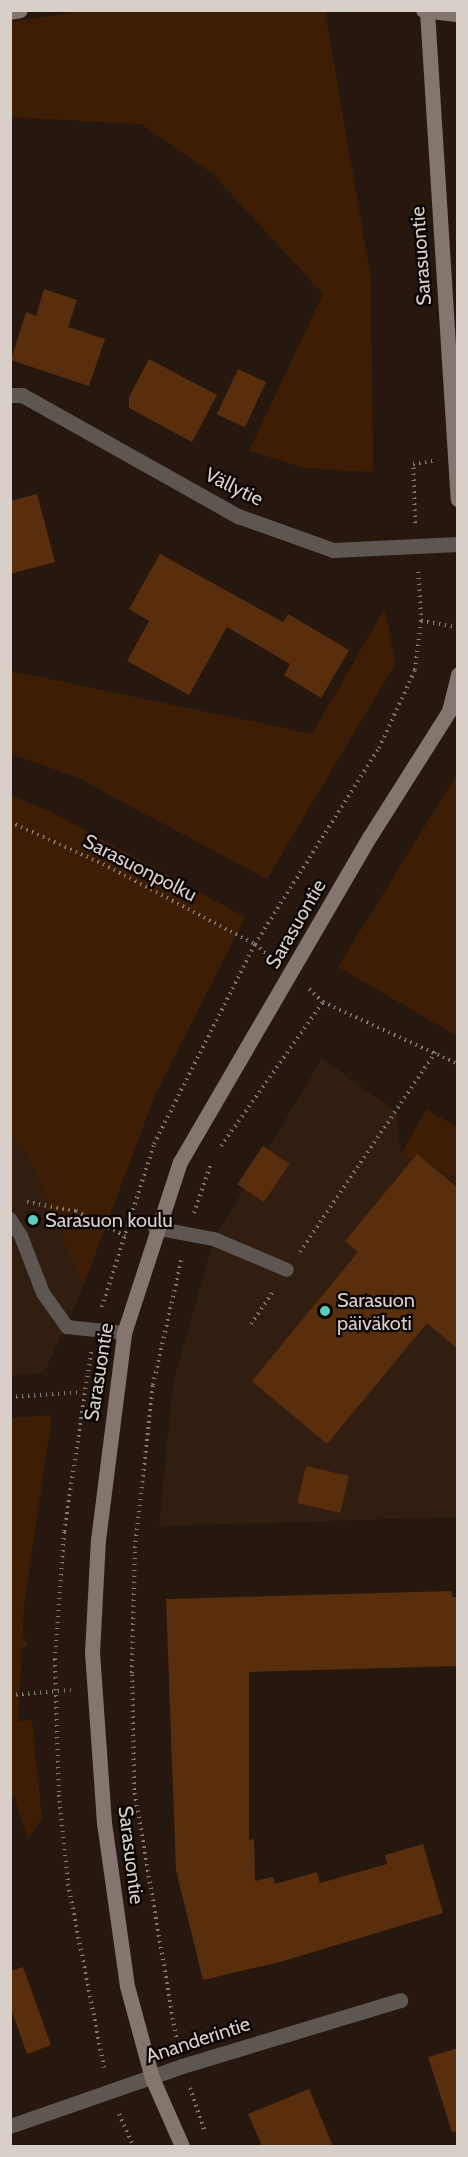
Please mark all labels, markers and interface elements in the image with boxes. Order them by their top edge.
street label: Sarasuontie [406,206,436,306]
street label: Vällytie [201,463,267,511]
street label: Sarasuonpolku [79,829,201,907]
street label: Sarasuontie [261,875,331,973]
place label: Sarasuon koulu [45,1208,173,1232]
marker: Sarasuon koulu [26,1213,40,1227]
place label: Sarasuon päiväkoti [337,1288,415,1335]
marker: Sarasuon päiväkoti [318,1304,332,1318]
street label: Sarasuontie [79,1321,119,1423]
street label: Sarasuontie [113,1804,149,1906]
street label: Ananderintie [143,2012,253,2068]

